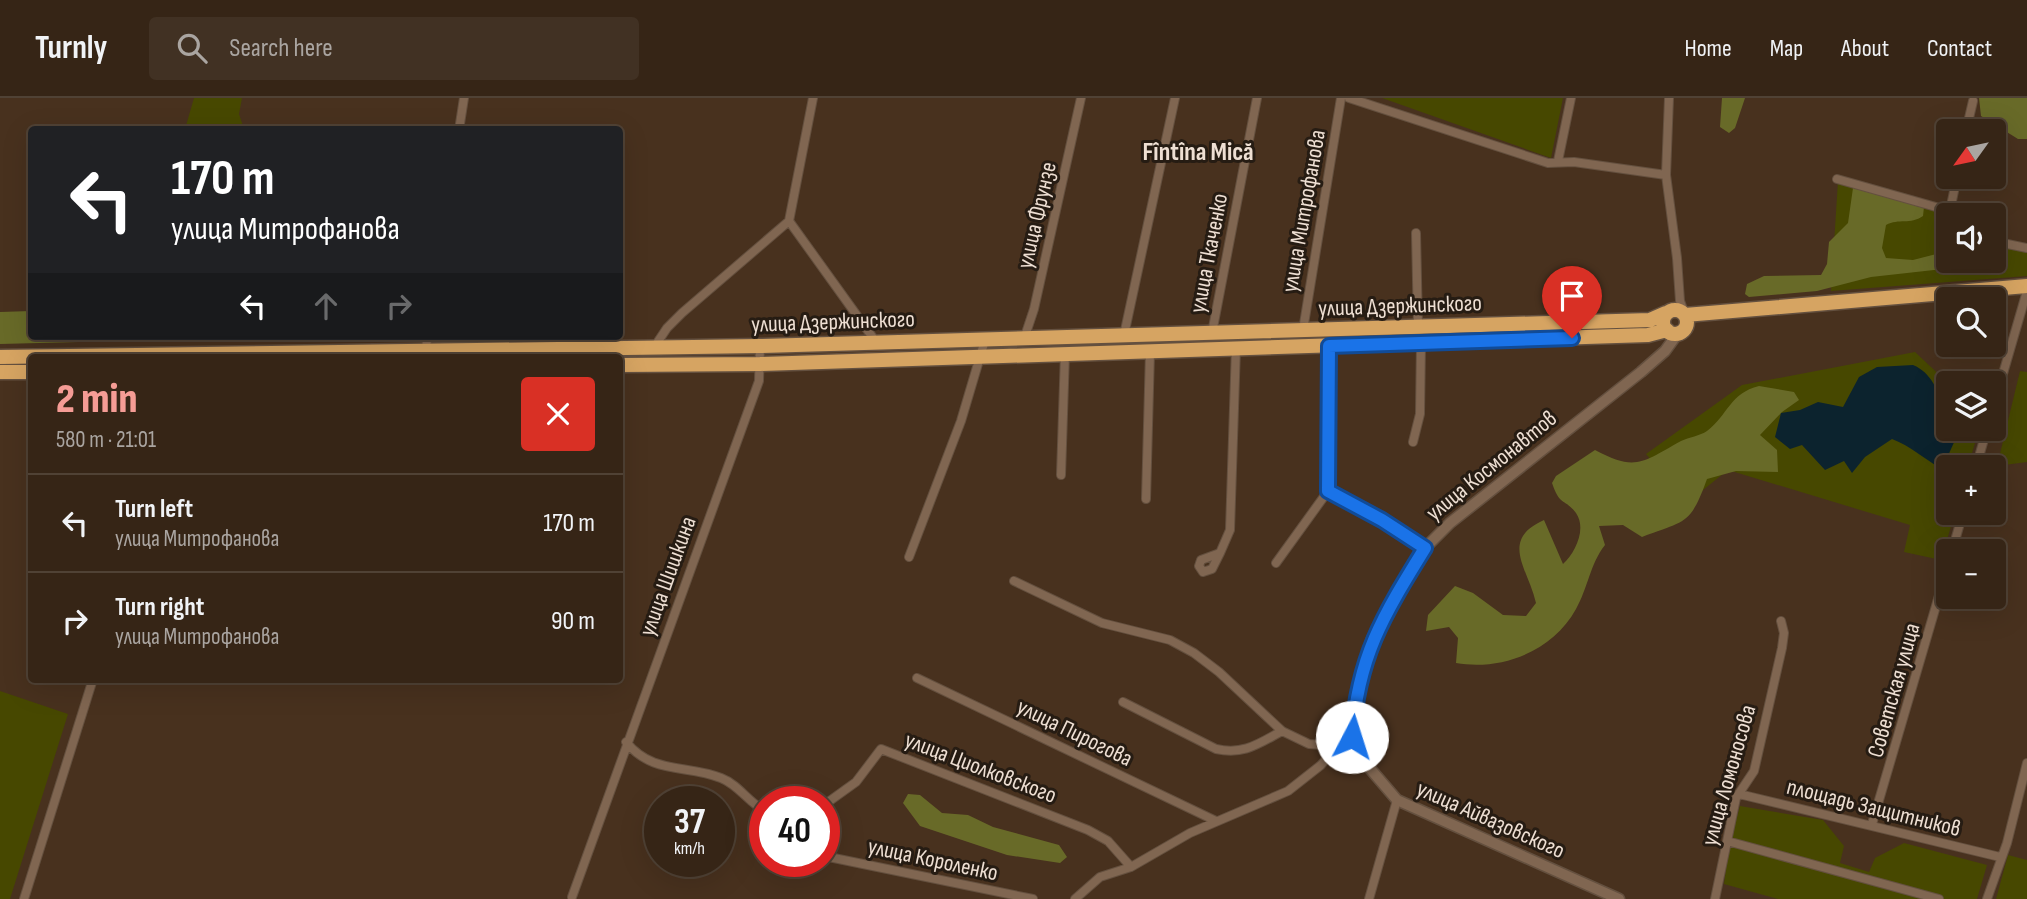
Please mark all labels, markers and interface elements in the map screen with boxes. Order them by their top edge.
search box [149,17,639,80]
text: Turnly [35,28,107,68]
icon: search [173,29,211,67]
text: Search here [229,33,333,64]
text: Home [1684,34,1732,63]
text: Map [1770,34,1803,63]
text: About [1841,34,1889,63]
text: Contact [1927,34,1992,63]
north arrow [1936,119,2006,189]
map controls [1936,119,2006,609]
street label: улица Митрофанова [1276,128,1332,295]
district label: Fîntîna Mică [1142,137,1254,168]
text: 170 m [171,150,275,209]
icon: left [56,154,147,245]
street label: улица Фрунзе [1011,159,1063,271]
street label: улица Ткаченко [1184,191,1234,315]
button: sound [1936,203,2006,273]
text: улица Митрофанова [171,210,400,249]
pin [1542,266,1602,338]
icon: arrive [1553,277,1591,315]
icon: left [234,287,272,325]
icon: ahead [307,287,345,325]
icon: right [380,287,418,325]
button: search [1936,287,2006,357]
street label: улица Дзержинского [1318,289,1482,323]
street label: улица Дзержинского [751,305,915,339]
button: layers [1936,371,2006,441]
text: 2 min [56,374,137,425]
button: close [521,377,595,451]
street label: улица Космонавтов [1421,405,1563,527]
text: 580 m · 21:01 [56,426,156,454]
button: + [1936,455,2006,525]
text: Turn left [115,494,193,525]
icon: left [56,504,94,542]
text: 170 m [543,508,595,539]
street label: улица Шишкина [633,513,703,640]
text: улица Митрофанова [115,525,279,553]
button: − [1936,539,2006,609]
text: Turn right [115,592,204,623]
icon: right [56,602,94,640]
text: 90 m [551,606,595,637]
street label: Советская улица [1861,620,1926,761]
text: улица Митрофанова [115,623,279,651]
street label: улица Пирогова [1012,693,1137,773]
position arrow [1315,700,1389,774]
street label: улица Ломоносова [1696,702,1762,849]
street label: улица Циолковского [901,726,1060,810]
street label: площадь Защитников [1784,773,1964,843]
street label: улица Айвазовского [1412,775,1569,865]
speed limit sign: 40 [749,786,840,877]
text: 37 [674,801,705,844]
street label: улица Короленко [865,833,1000,887]
text: km/h [674,838,705,859]

